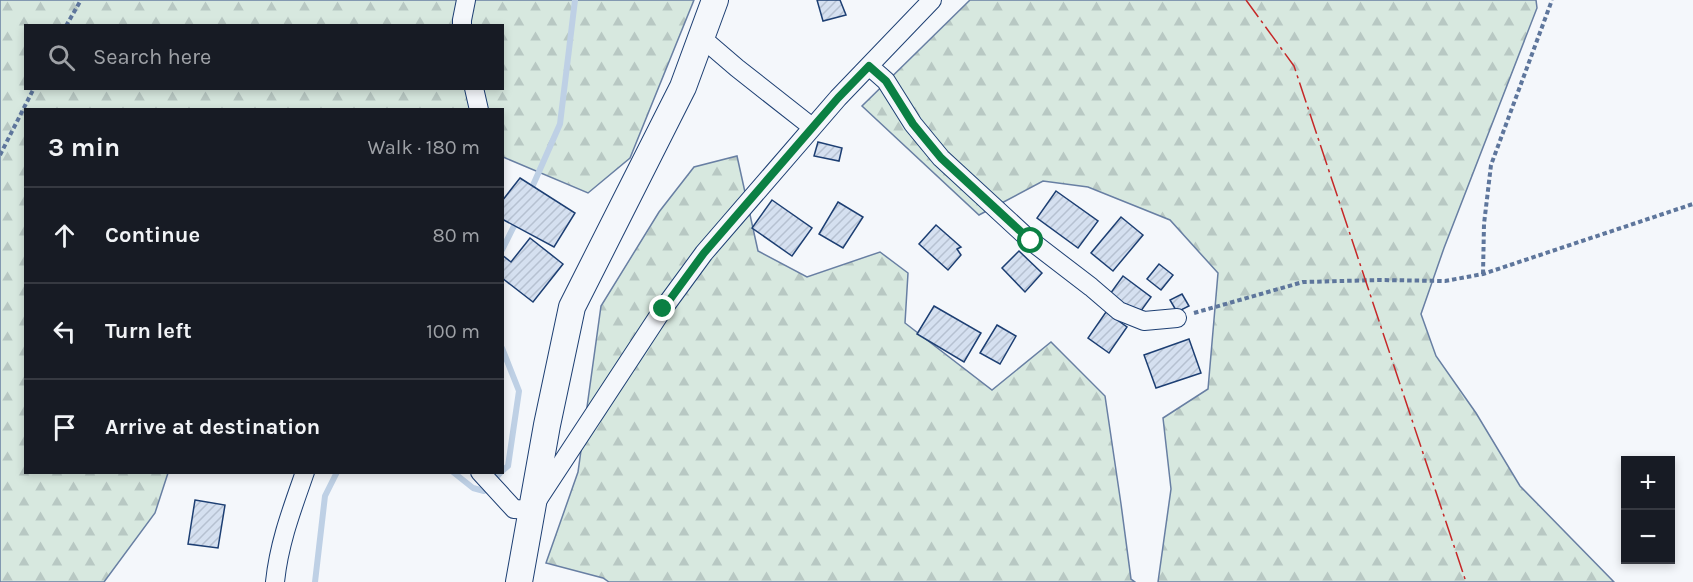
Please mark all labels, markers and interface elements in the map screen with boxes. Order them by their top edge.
search box [24,24,504,90]
icon: search [45,41,78,74]
text: Search here [93,44,211,70]
text: 3 min [48,132,120,163]
text: Walk · 180 m [368,136,480,159]
icon: ahead [48,219,81,252]
text: Continue [105,222,200,248]
text: 80 m [432,224,480,247]
route start [1017,227,1043,253]
route end [649,295,675,321]
icon: left [48,315,81,348]
text: Turn left [105,318,192,344]
text: 100 m [426,320,480,343]
icon: arrive [48,411,81,444]
text: Arrive at destination [105,414,320,440]
map controls [1621,456,1675,564]
button: + [1621,456,1675,510]
button: − [1621,510,1675,564]

